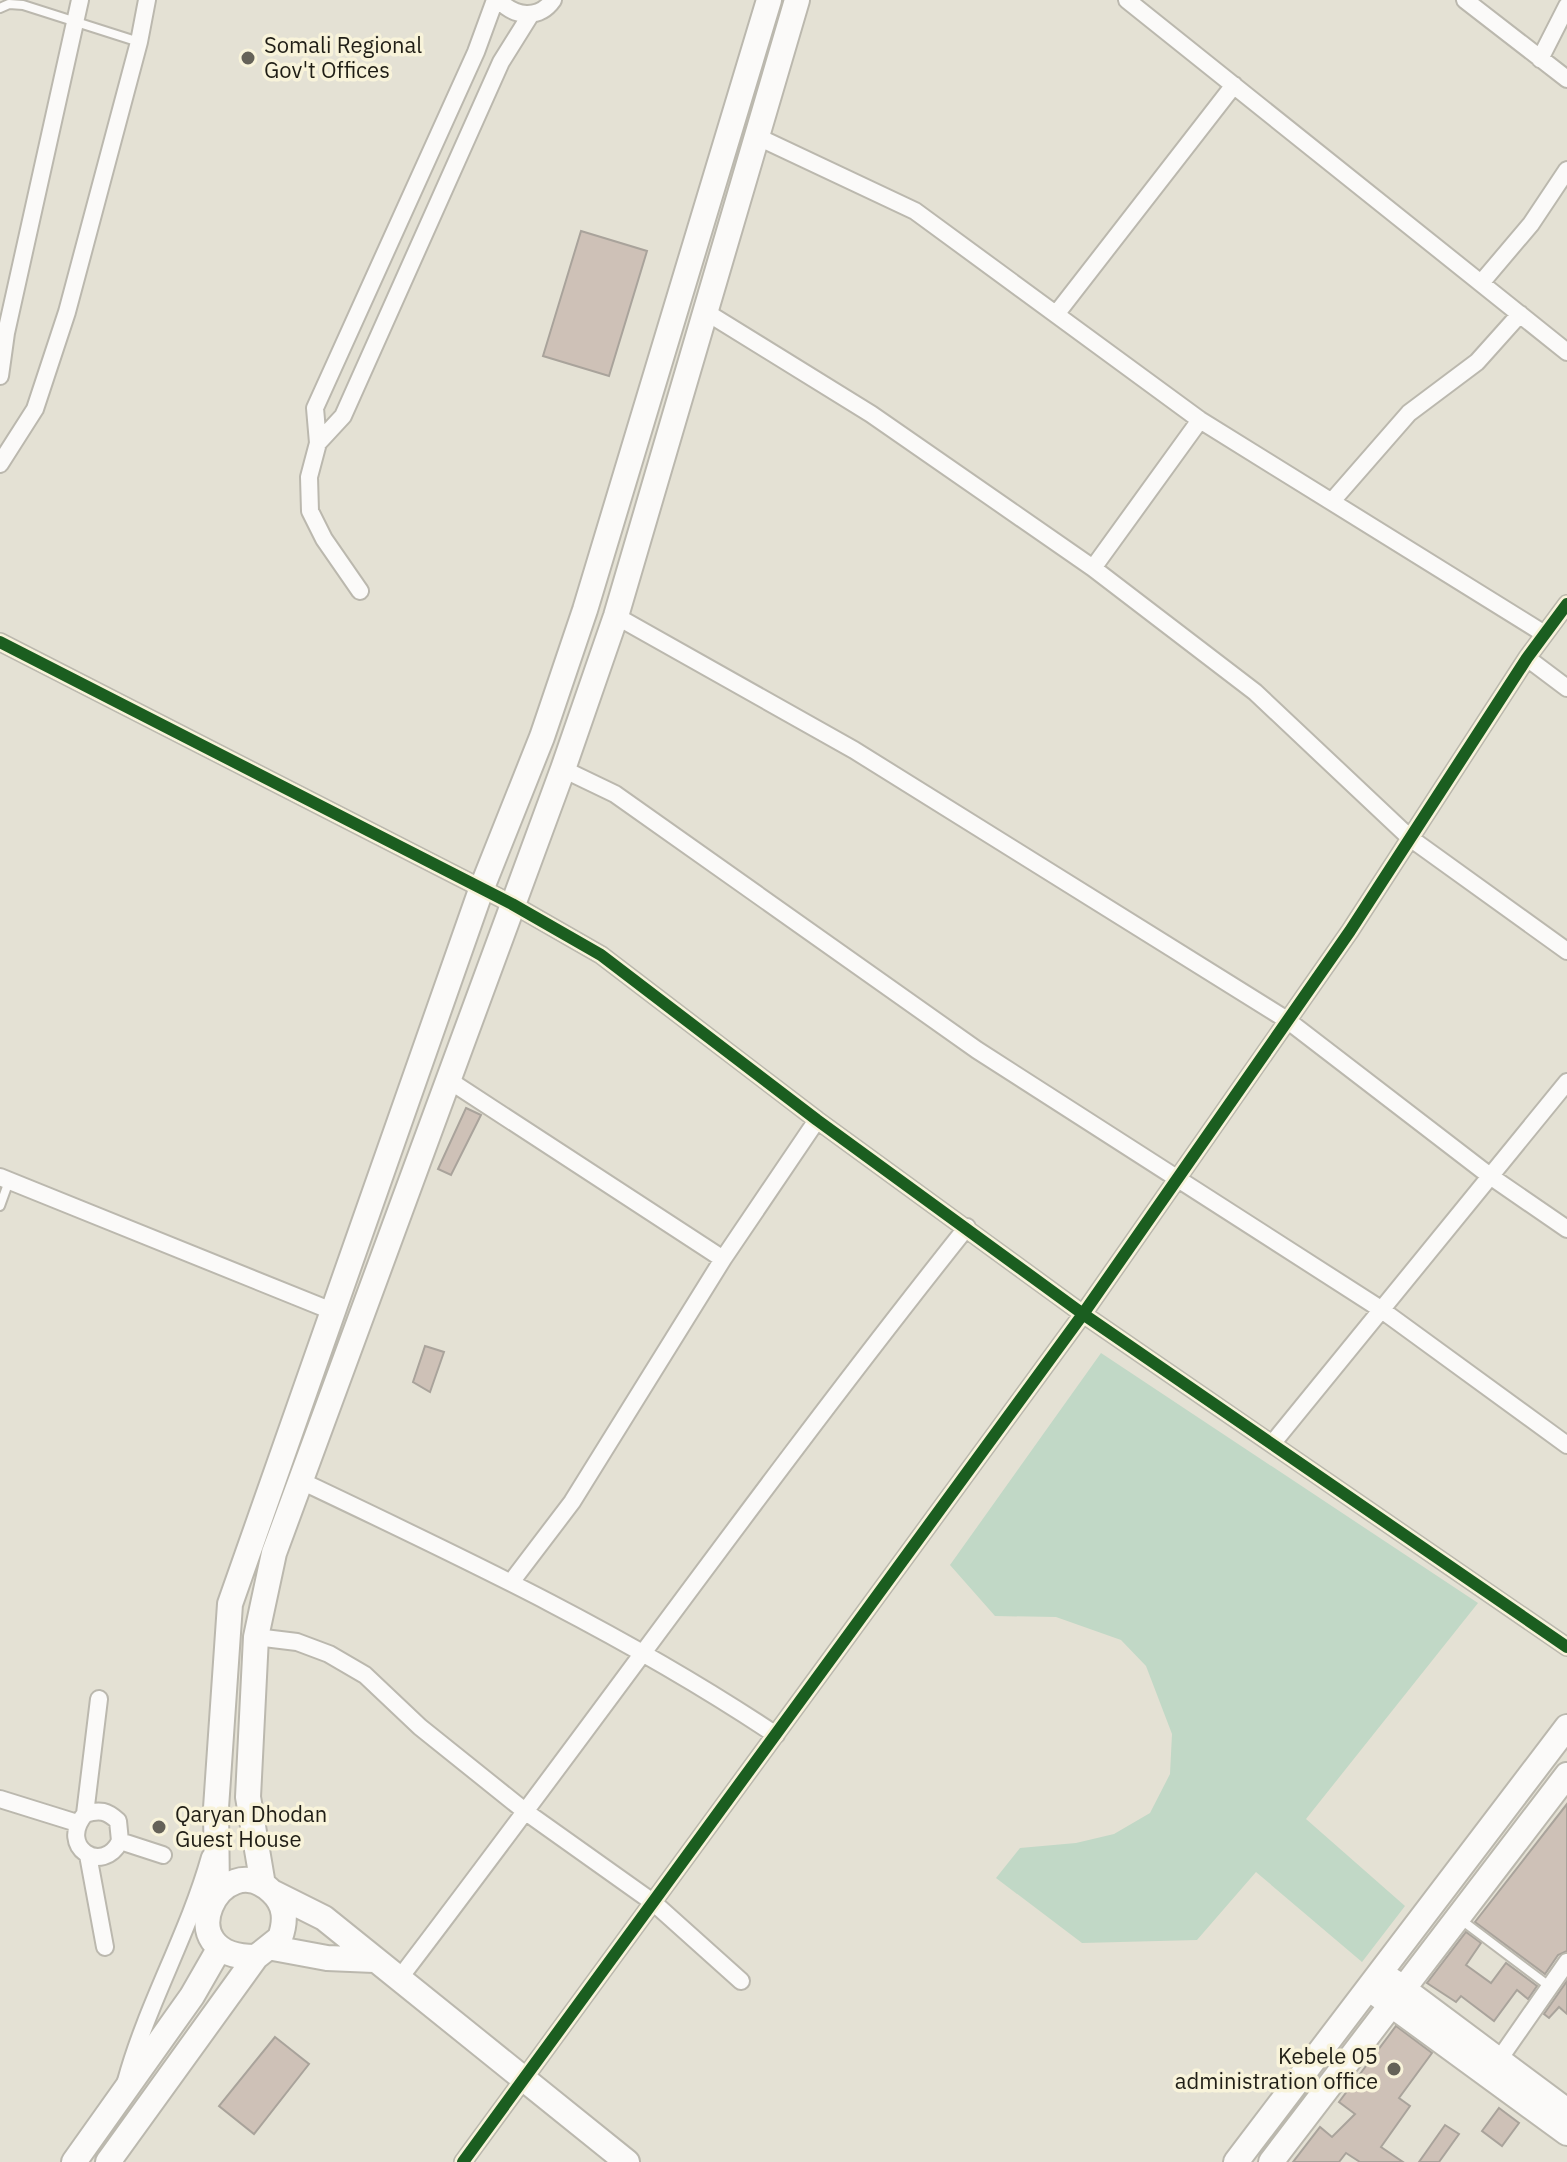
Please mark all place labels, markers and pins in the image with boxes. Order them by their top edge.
place label: Somali Regional Gov't Offices [264,30,422,84]
marker: Somali Regional Gov't Offices [239,49,257,67]
place label: Qaryan Dhodan Guest House [175,1799,327,1853]
marker: Qaryan Dhodan Guest House [150,1818,168,1836]
place label: Kebele 05 administration office [1175,2041,1378,2095]
marker: Kebele 05 administration office [1385,2060,1403,2078]

